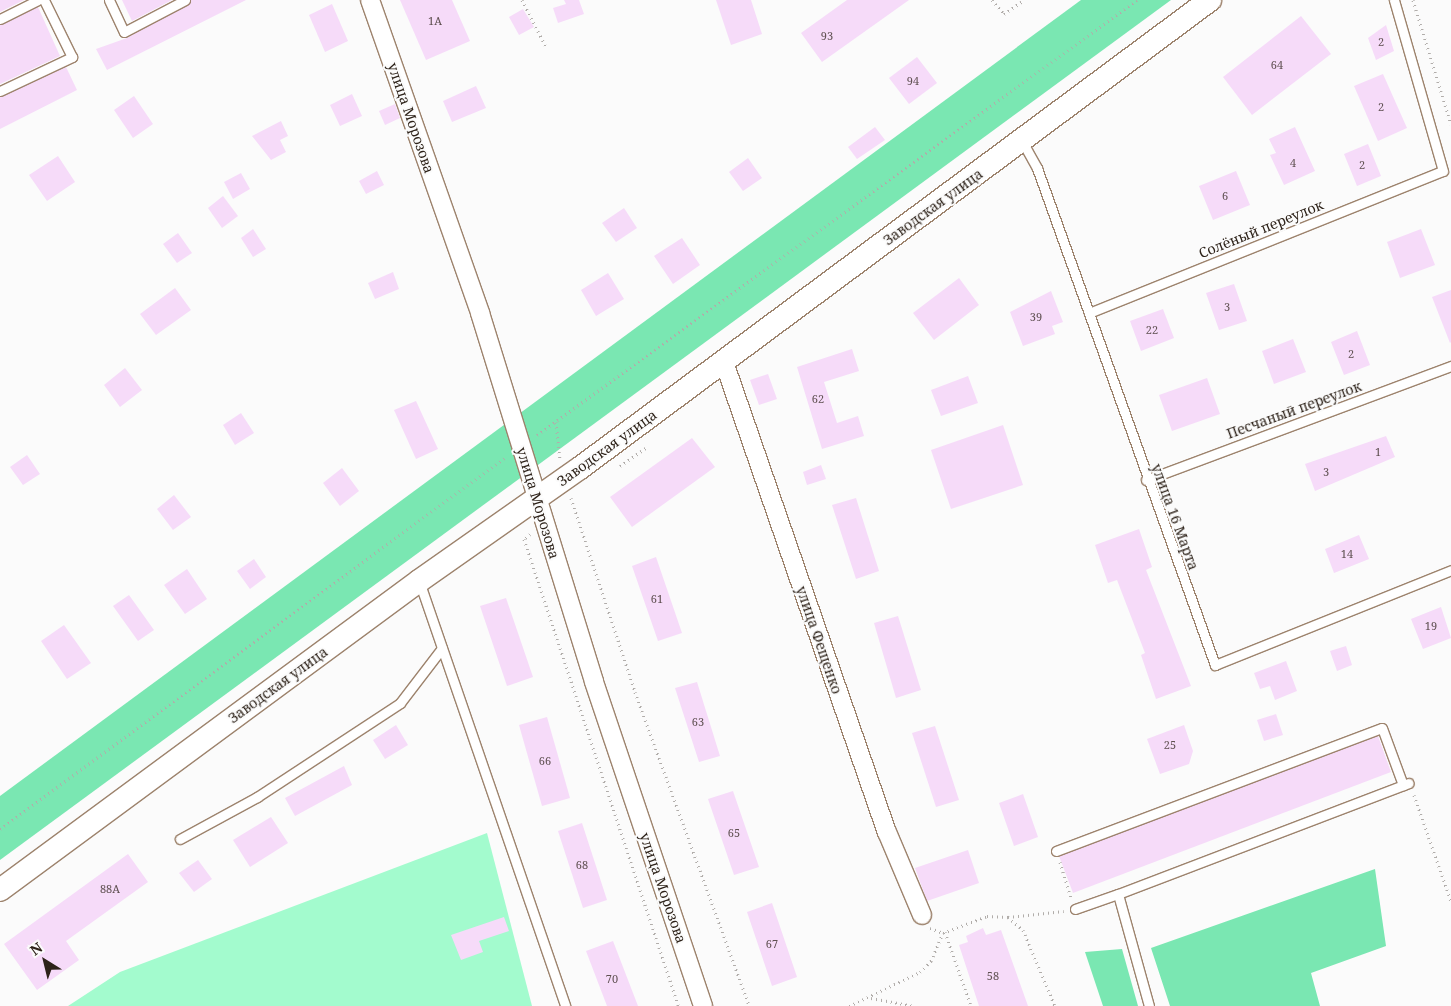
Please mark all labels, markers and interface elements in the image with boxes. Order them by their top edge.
house number: 1А [428,14,442,28]
house number: 93 [821,29,833,43]
house number: 2 [1378,35,1384,49]
house number: 64 [1271,58,1283,72]
street label: улица Морозова [384,61,438,175]
house number: 94 [907,74,919,88]
house number: 2 [1378,100,1384,114]
house number: 4 [1290,156,1296,170]
house number: 2 [1359,158,1365,172]
street label: Заводская улица [880,165,986,249]
house number: 6 [1222,189,1228,203]
street label: Солёный переулок [1196,196,1326,262]
house number: 3 [1224,300,1230,314]
house number: 39 [1030,310,1042,324]
house number: 22 [1146,323,1158,337]
house number: 2 [1348,347,1354,361]
street label: Песчаный переулок [1224,378,1364,442]
house number: 62 [812,392,824,406]
street label: Заводская улица [554,406,660,490]
street label: улица Морозова [513,445,563,561]
house number: 1 [1375,445,1381,459]
street label: улица 16 Марта [1148,462,1202,572]
house number: 3 [1323,465,1329,479]
house number: 14 [1341,547,1353,561]
street label: улица Фещенко [793,584,845,696]
house number: 61 [651,592,663,606]
house number: 19 [1425,619,1437,633]
street label: Заводская улица [225,643,331,727]
house number: 63 [692,715,704,729]
house number: 25 [1164,738,1176,752]
house number: 66 [539,754,551,768]
house number: 65 [728,826,740,840]
street label: улица Морозова [636,831,690,945]
house number: 68 [576,858,588,872]
house number: 88А [100,882,120,896]
north arrow [20,936,70,986]
house number: 67 [766,937,778,951]
text: N [26,938,46,959]
house number: 58 [987,969,999,983]
house number: 70 [606,972,618,986]

